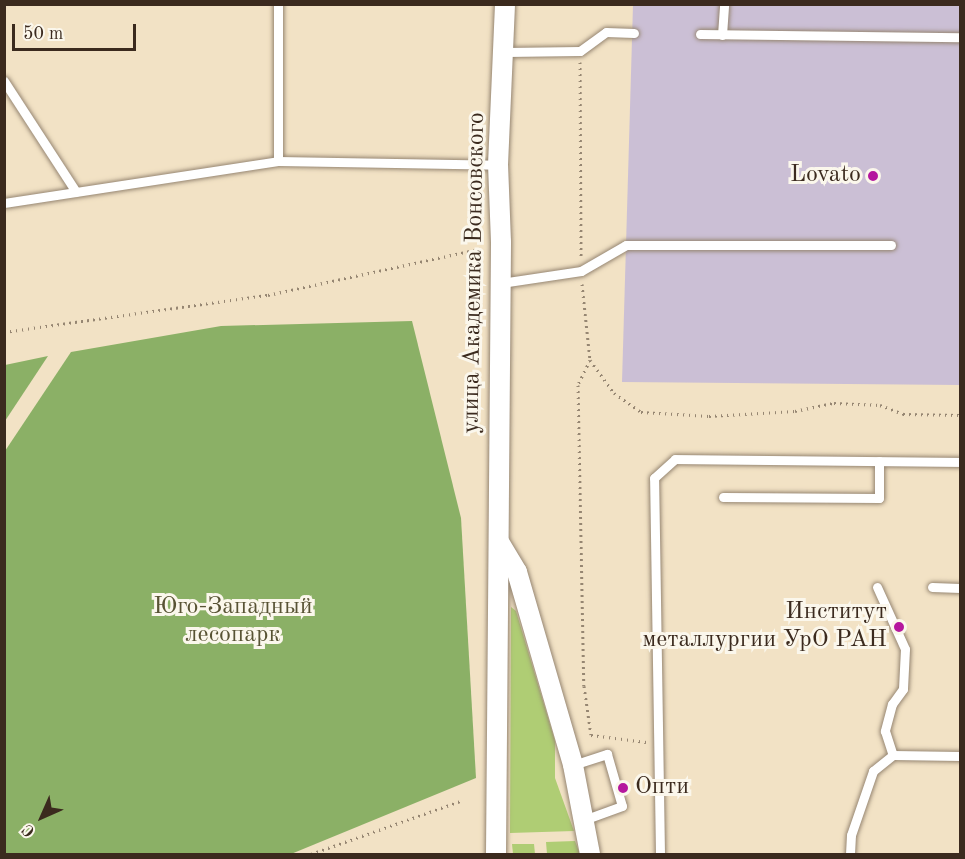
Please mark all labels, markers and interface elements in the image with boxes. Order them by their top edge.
scale bar [15,12,140,50]
text: 50 m [23,25,63,43]
street label: улица Академика Вонсовского [458,112,492,434]
place label: Lovato [790,162,861,190]
marker: Lovato [866,169,880,183]
park label: Юго-Западный лесопарк [153,594,313,650]
place label: Институт металлургии УрО РАН [642,599,887,655]
marker: Институт металлургии УрО РАН [892,620,906,634]
place label: Опти [635,774,689,802]
marker: Опти [616,781,630,795]
north arrow [12,787,72,847]
text: С [20,820,39,839]

